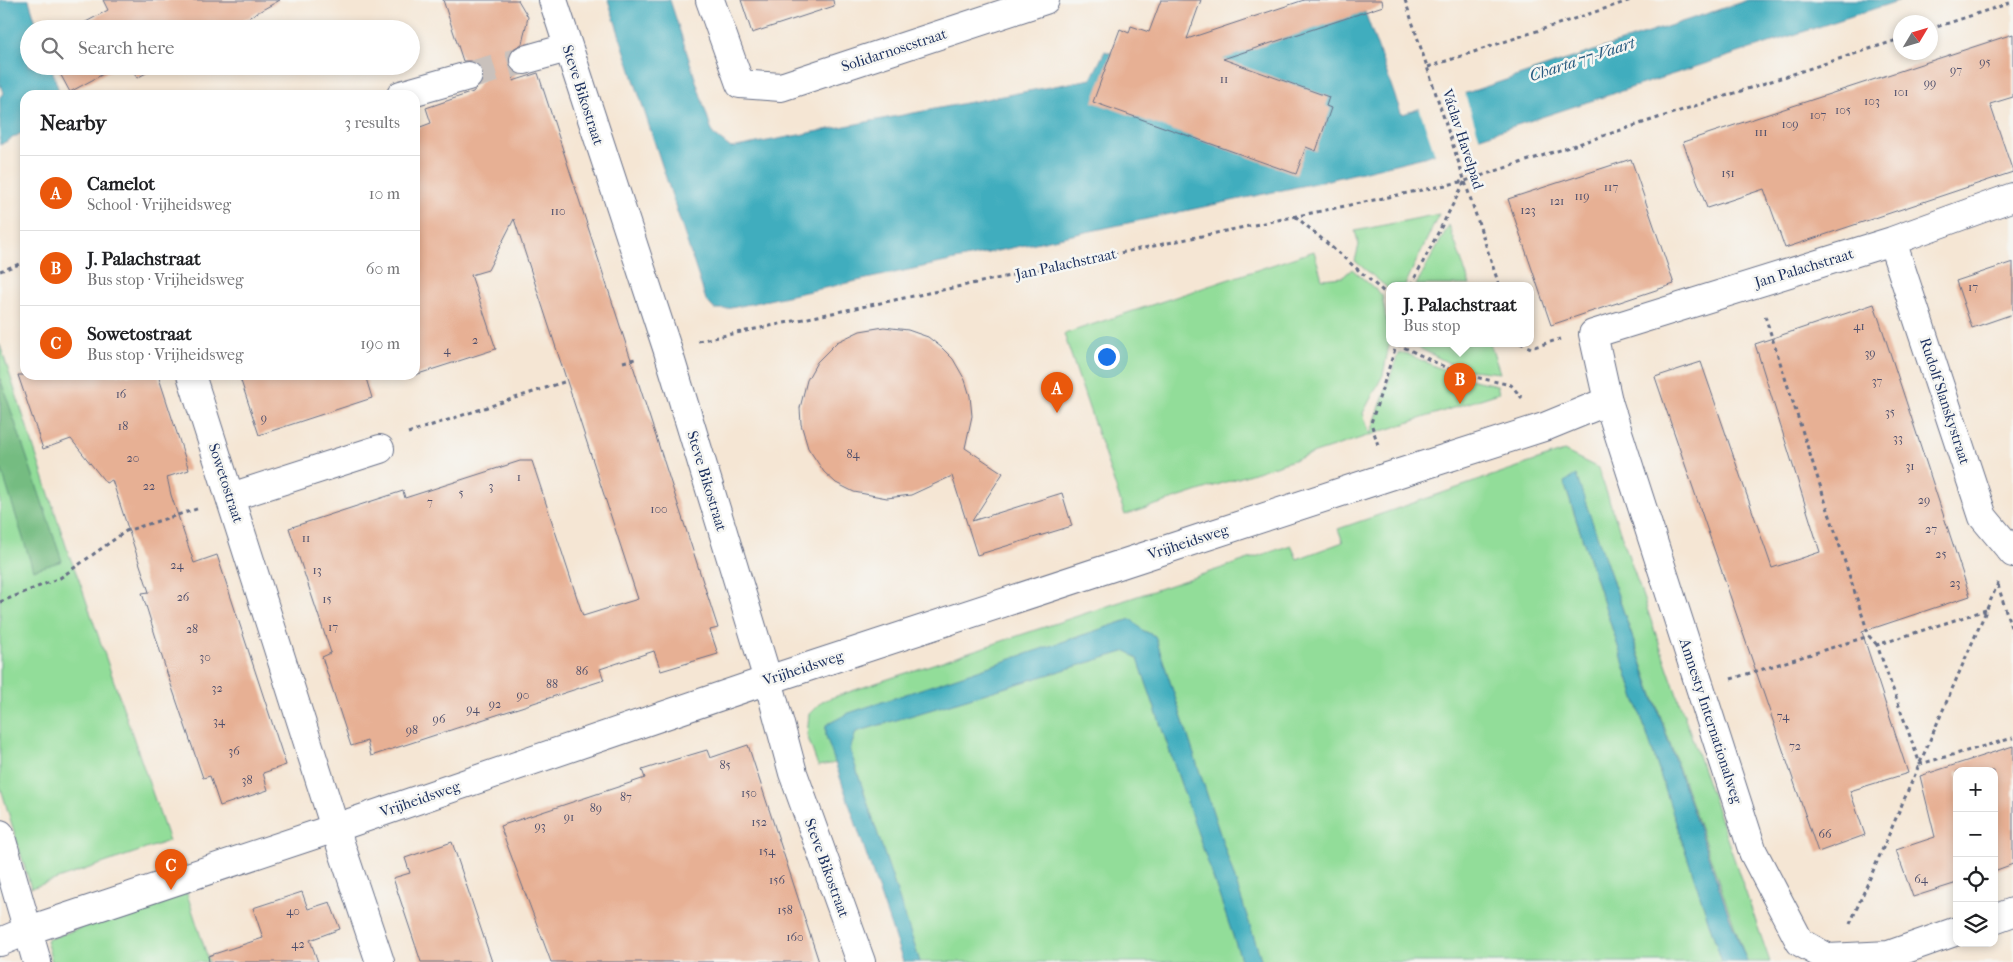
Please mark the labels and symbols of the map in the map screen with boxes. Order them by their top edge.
north arrow [1893,15,1938,60]
street label: Solidarnoscstraat [839,24,950,76]
water label: Charta 77-Vaart [1527,33,1638,85]
street label: Steve Bikostraat [558,43,608,148]
house number: 95 [1979,55,1991,69]
house number: 97 [1950,63,1962,77]
house number: 11 [1220,72,1228,86]
house number: 99 [1924,76,1936,90]
house number: 101 [1893,85,1909,99]
street label: Václav Havelpad [1438,86,1488,192]
house number: 103 [1864,94,1880,108]
house number: 105 [1835,103,1851,117]
house number: 107 [1810,108,1827,122]
house number: 109 [1781,117,1799,131]
house number: 111 [1755,125,1767,139]
house number: 151 [1721,166,1735,180]
house number: 117 [1604,180,1618,194]
house number: 119 [1575,189,1589,203]
house number: 121 [1550,194,1564,208]
house number: 123 [1520,203,1536,217]
house number: 110 [550,204,566,218]
street label: Jan Palachstraat [1013,244,1119,284]
street label: Jan Palachstraat [1751,244,1856,292]
house number: 17 [1968,280,1978,294]
house number: 41 [1853,319,1865,333]
house number: 2 [472,333,478,347]
street label: Rudolf Slanskystraat [1916,335,1974,467]
house number: 4 [443,343,451,357]
your location [1094,344,1120,370]
house number: 39 [1864,346,1876,360]
pin: B [1444,363,1476,404]
pin: A [1041,372,1073,413]
house number: 37 [1872,374,1883,388]
house number: 16 [116,387,127,401]
house number: 35 [1885,405,1895,419]
house number: 9 [261,411,267,425]
house number: 18 [118,419,128,433]
street label: Steve Bikostraat [683,429,731,534]
house number: 33 [1893,431,1903,445]
street label: Sowetostraat [205,441,248,526]
house number: 84 [846,447,860,461]
house number: 20 [127,451,139,465]
house number: 31 [1905,459,1915,473]
house number: 1 [517,470,521,484]
house number: 22 [143,479,155,493]
house number: 3 [489,479,494,493]
house number: 5 [458,486,464,500]
house number: 29 [1918,493,1930,507]
house number: 7 [427,495,433,509]
house number: 100 [650,502,668,516]
street label: Vrijheidsweg [1145,520,1231,564]
house number: 27 [1925,522,1937,536]
house number: 11 [302,531,310,545]
house number: 25 [1935,547,1947,561]
house number: 24 [170,558,185,572]
house number: 13 [312,563,322,577]
house number: 23 [1949,576,1961,590]
house number: 26 [177,590,190,604]
house number: 15 [322,592,332,606]
house number: 17 [328,620,338,634]
house number: 28 [186,622,198,636]
street label: Amnesty Internationalweg [1675,635,1747,807]
street label: Vrijheidsweg [760,646,846,690]
house number: 30 [199,650,211,664]
house number: 86 [576,664,589,678]
house number: 88 [546,677,558,691]
house number: 32 [211,681,223,695]
house number: 90 [517,688,529,702]
house number: 92 [489,697,501,711]
house number: 94 [466,702,481,716]
house number: 74 [1777,709,1790,723]
house number: 96 [433,712,446,726]
house number: 34 [213,714,226,728]
house number: 98 [406,723,418,737]
house number: 72 [1789,739,1801,753]
house number: 36 [228,744,240,758]
house number: 85 [719,758,731,772]
house number: 38 [242,773,252,787]
street label: Vrijheidsweg [377,777,463,821]
house number: 150 [741,786,757,800]
house number: 87 [620,790,632,804]
house number: 89 [590,801,602,815]
house number: 91 [564,810,574,824]
house number: 152 [751,815,767,829]
street label: Steve Bikostraat [801,816,853,921]
house number: 93 [534,819,546,833]
house number: 66 [1819,827,1832,841]
house number: 154 [759,844,776,858]
pin: C [155,849,187,890]
house number: 64 [1914,872,1929,886]
house number: 156 [769,873,785,887]
house number: 158 [777,903,793,917]
house number: 40 [286,904,300,918]
house number: 160 [786,930,804,944]
house number: 42 [291,937,305,951]

